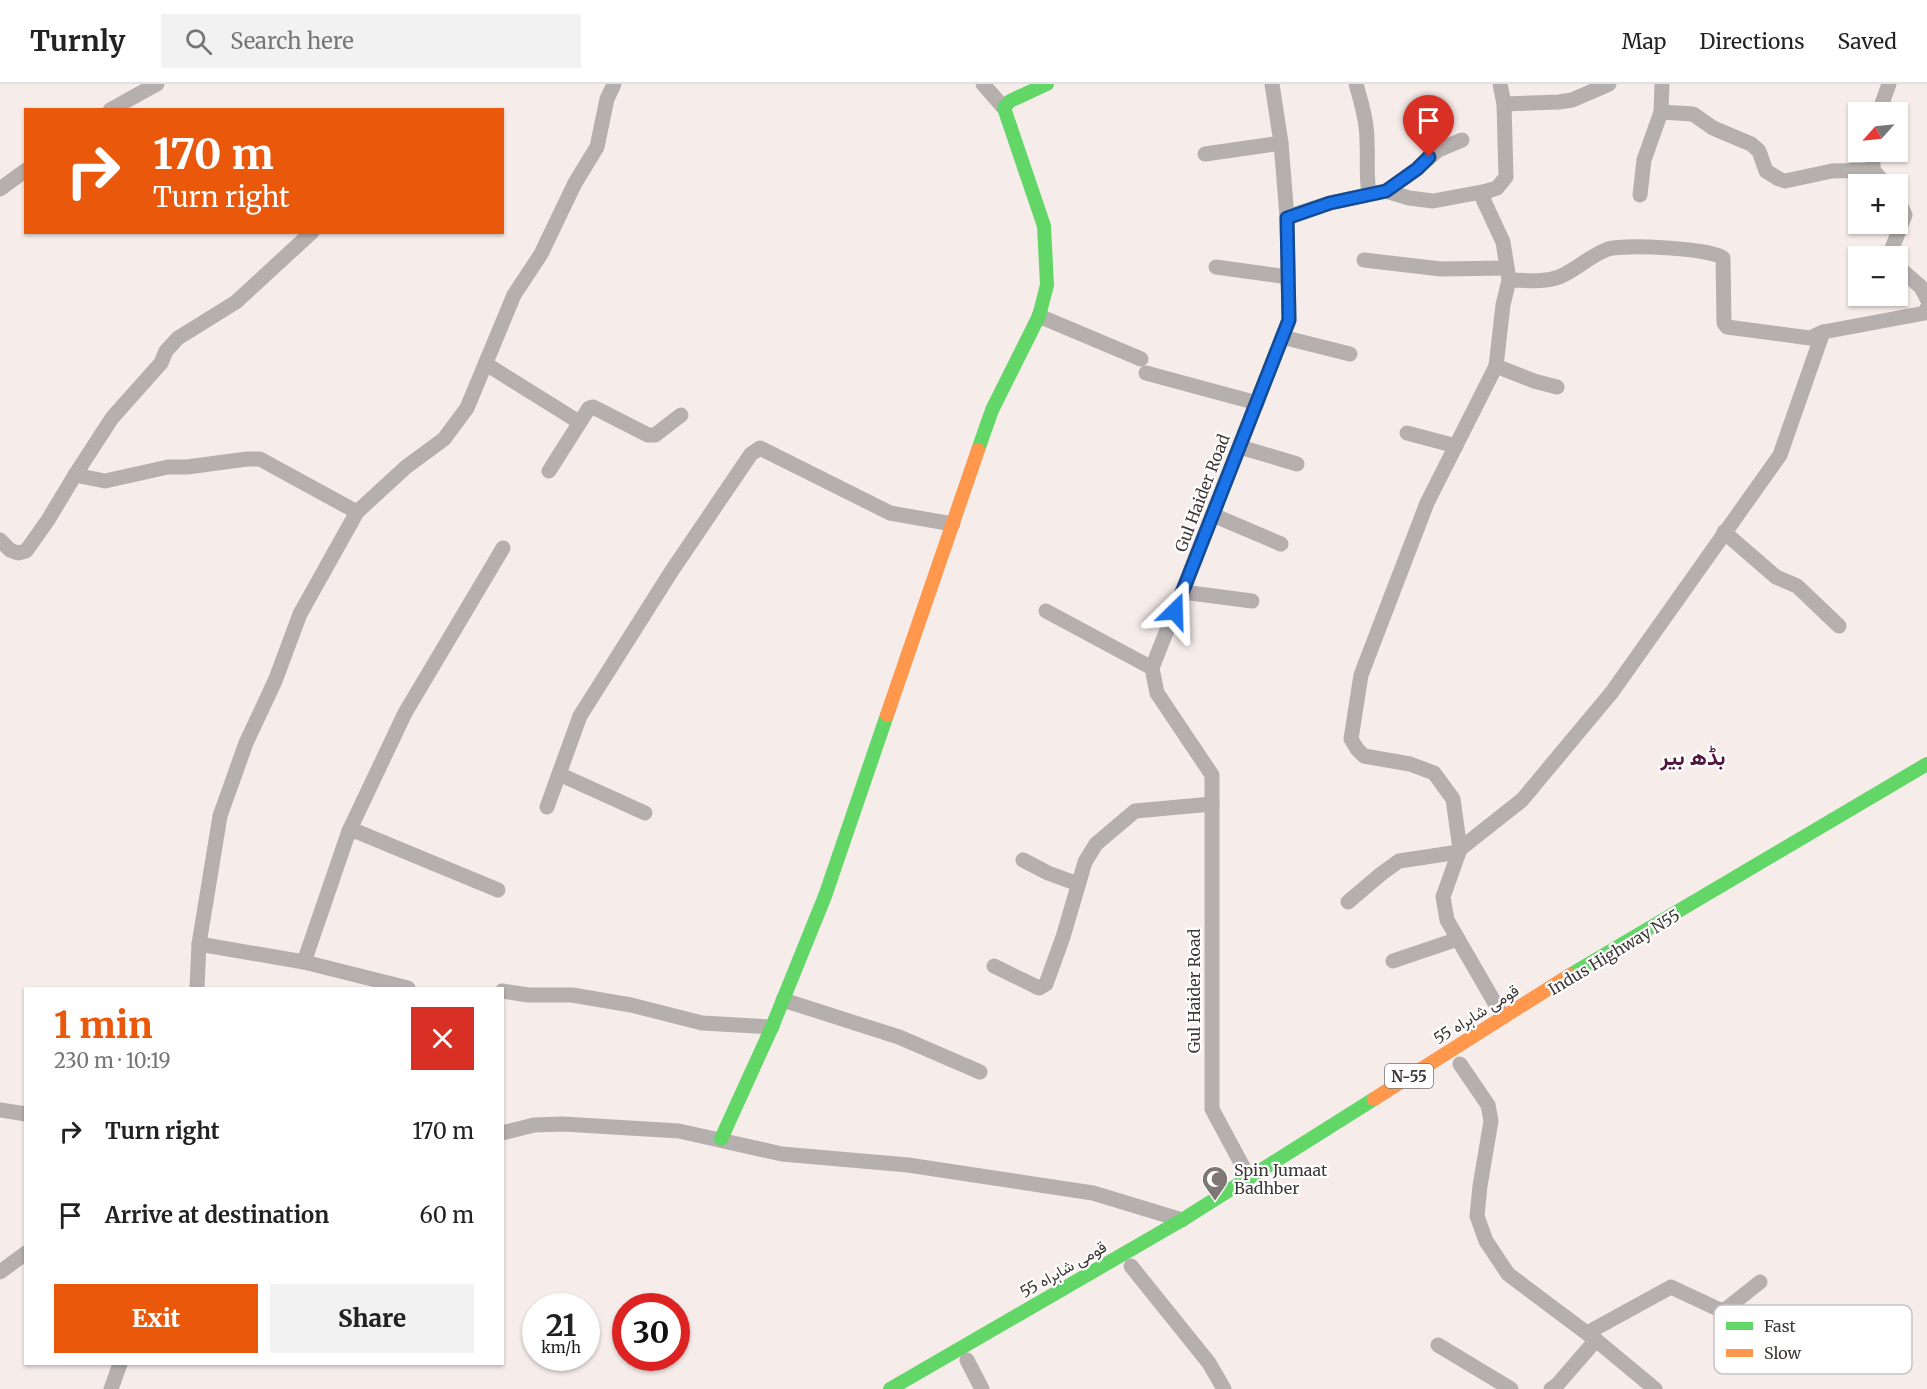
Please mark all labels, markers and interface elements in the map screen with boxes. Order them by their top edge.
search box [161,14,581,68]
text: Turnly [30,23,125,59]
icon: search [182,25,215,58]
text: Search here [230,27,354,55]
text: Map [1622,28,1666,55]
text: Directions [1699,28,1804,55]
text: Saved [1837,28,1897,55]
pin [1403,95,1454,157]
north arrow [1848,102,1908,162]
map controls [1848,102,1908,306]
icon: arrive [1412,104,1445,137]
text: 170 m [153,128,274,180]
icon: right [54,132,132,210]
button: + [1848,174,1908,234]
text: Turn right [153,180,290,214]
button: − [1848,246,1908,306]
street label: Gul Haider Road [1170,431,1234,555]
position arrow [1143,579,1207,643]
district label: بڈھ بیر [1659,743,1726,771]
street label: Indus Highway N55 [1545,905,1683,999]
street label: Gul Haider Road [1184,928,1204,1053]
street label: قومی شاہراہ 55 [1430,980,1523,1049]
text: 1 min [54,1003,153,1048]
button: close [411,1007,474,1070]
text: 230 m · 10:19 [54,1048,171,1073]
road number: N-55 [1385,1064,1433,1088]
icon: right [54,1115,87,1148]
text: Turn right [105,1117,219,1145]
text: 170 m [412,1117,474,1145]
place label: Spin Jumaat Badhber [1234,1160,1328,1198]
mosque icon: Spin Jumaat Badhber [1200,1164,1230,1202]
icon: arrive [54,1199,87,1232]
text: Arrive at destination [105,1201,329,1229]
text: 60 m [420,1201,474,1229]
street label: قومی شاہراہ 55 [1016,1236,1110,1303]
button: Exit [54,1284,258,1353]
button: Share [270,1284,474,1353]
speed limit sign: 30 [612,1293,690,1371]
legend [1714,1305,1912,1374]
text: 21 [546,1306,576,1344]
text: Fast [1764,1316,1797,1336]
text: km/h [541,1338,581,1357]
text: Slow [1764,1343,1802,1363]

